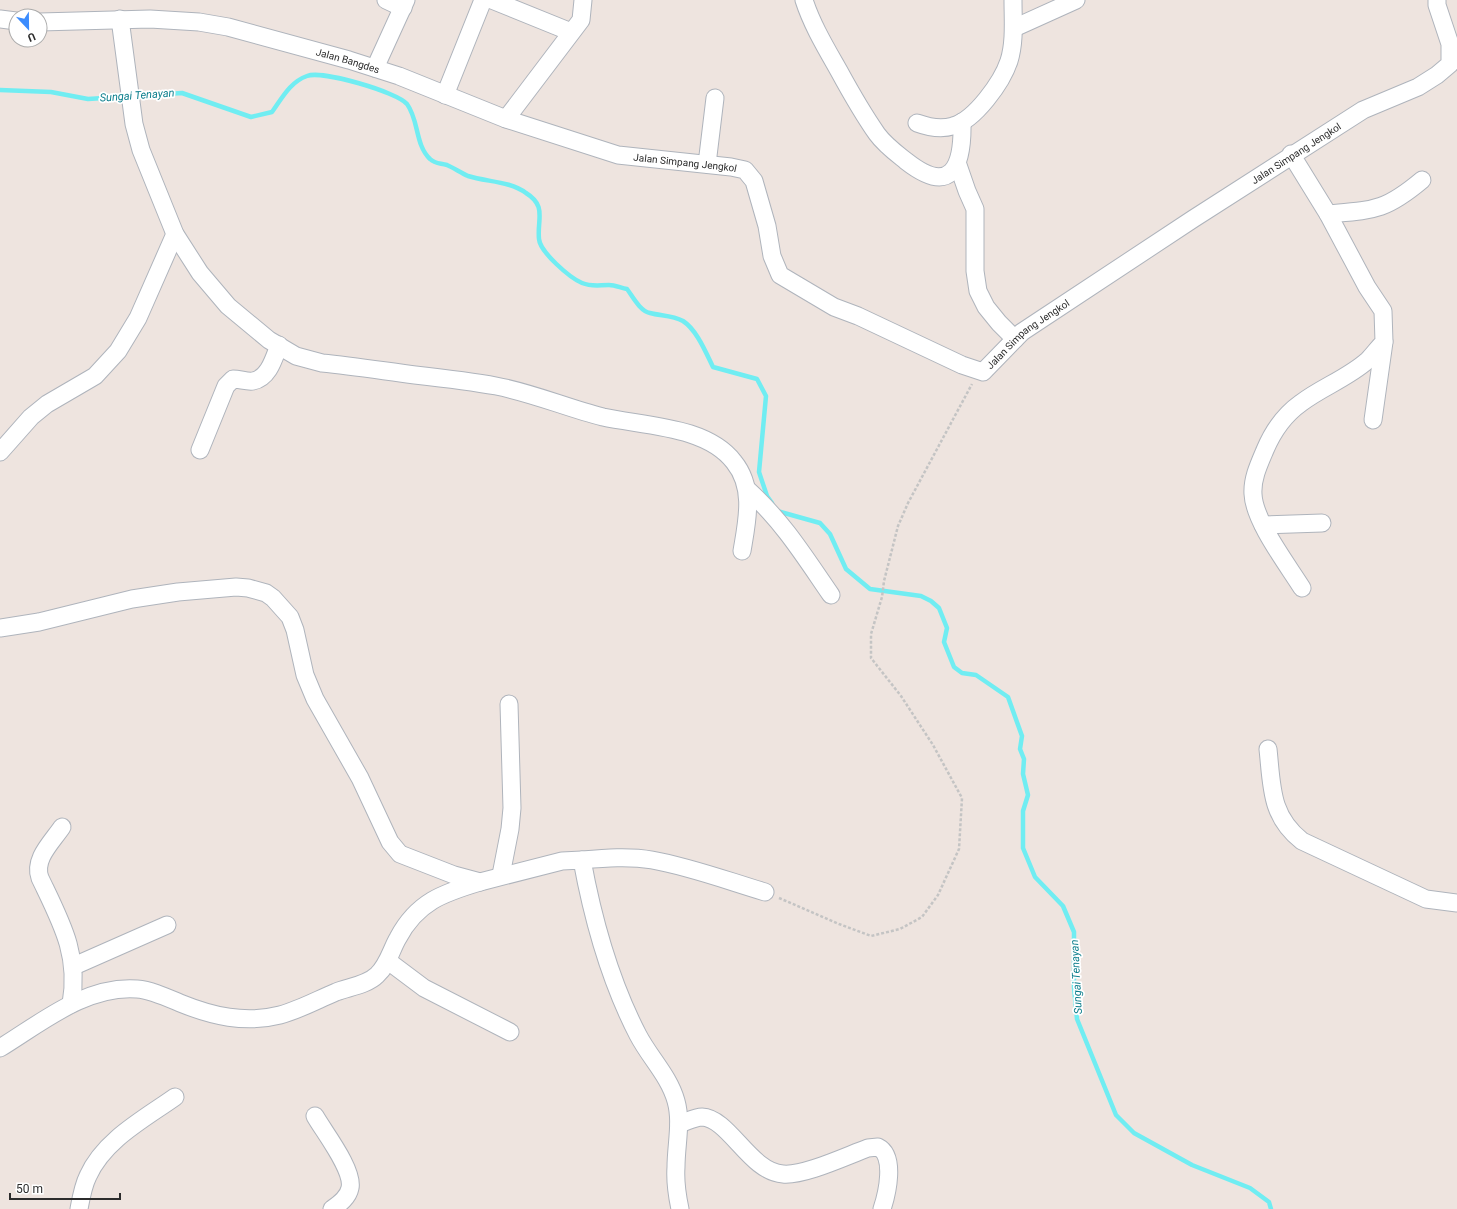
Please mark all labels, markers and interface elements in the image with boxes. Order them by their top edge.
north arrow [8,8,48,48]
text: U [26,29,37,44]
street label: Jalan Bangdes [315,46,381,75]
water label: Sungai Tenayan [99,86,175,105]
street label: Jalan Simpang Jengkol [1249,121,1343,186]
street label: Jalan Simpang Jengkol [633,152,738,174]
street label: Jalan Simpang Jengkol [984,297,1071,371]
water label: Sungai Tenayan [1068,939,1085,1015]
scale bar [10,1175,120,1201]
text: 50 m [16,1182,43,1196]

